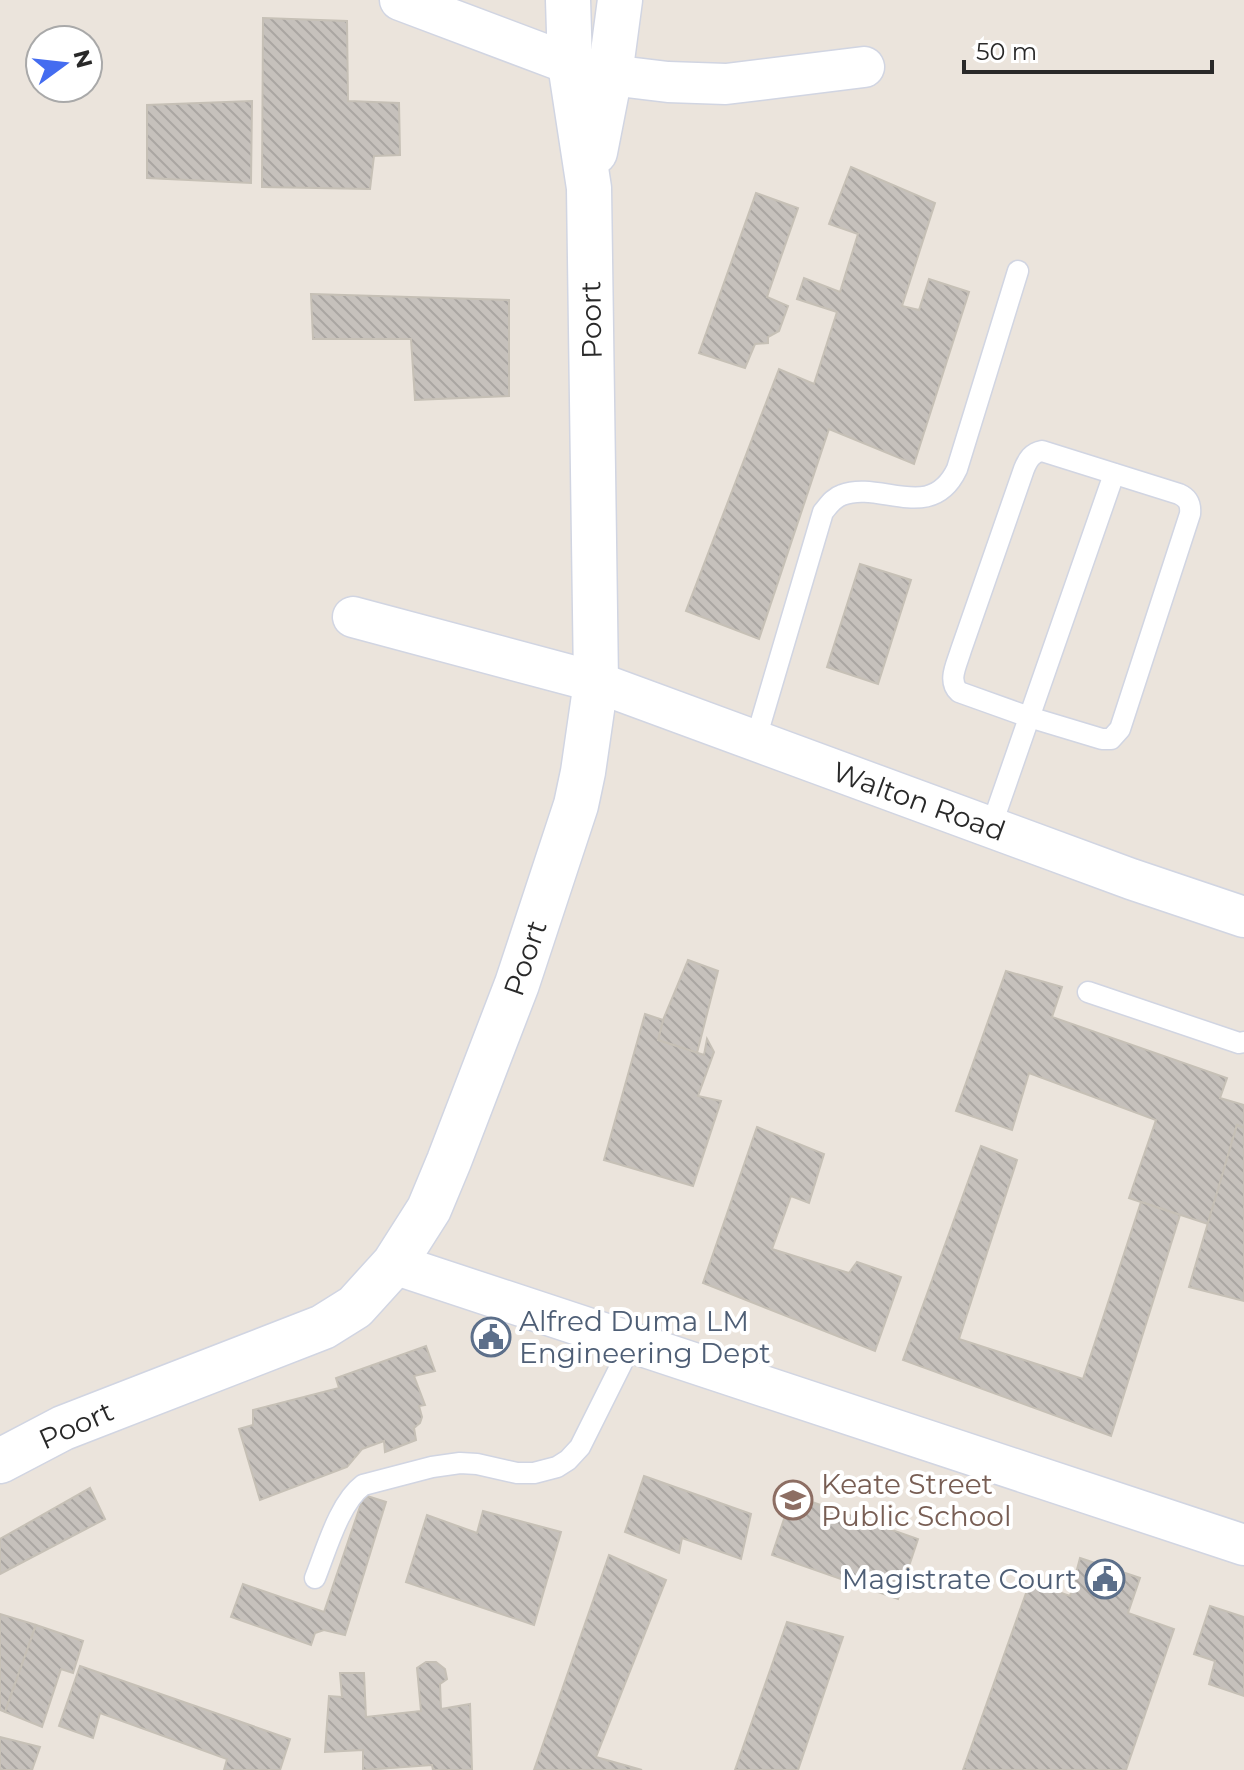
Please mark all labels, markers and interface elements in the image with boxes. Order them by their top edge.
north arrow [24,24,104,104]
scale bar [964,24,1212,74]
text: 50 m [976,37,1037,66]
text: N [67,47,98,71]
street label: Poort [573,281,609,359]
street label: Walton Road [828,754,1010,848]
street label: Poort [496,916,554,1000]
place label: Alfred Duma LM Engineering Dept [519,1304,771,1370]
public building icon: Alfred Duma LM Engineering Dept [470,1316,512,1358]
street label: Poort [34,1394,118,1456]
place label: Keate Street Public School [821,1467,1011,1533]
school or university icon: Keate Street Public School [772,1479,814,1521]
public building icon: Magistrate Court [1084,1558,1126,1600]
place label: Magistrate Court [842,1562,1077,1596]

